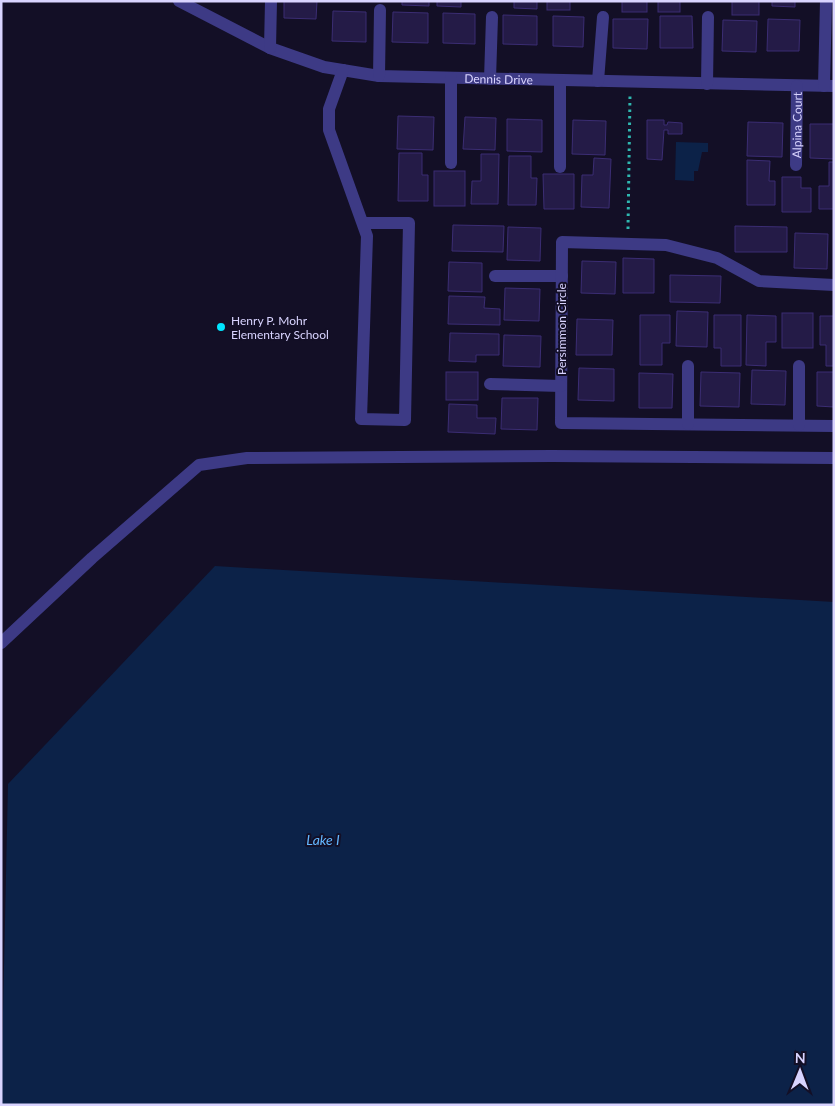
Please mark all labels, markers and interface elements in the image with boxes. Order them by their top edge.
street label: Dennis Drive [464,70,533,87]
street label: Alpina Court [789,91,804,158]
street label: Persimmon Circle [554,283,569,375]
place label: Henry P. Mohr Elementary School [231,313,329,342]
marker: Henry P. Mohr Elementary School [215,321,227,333]
water label: Lake I [306,831,340,848]
north arrow [775,1046,825,1096]
text: N [795,1049,806,1066]

